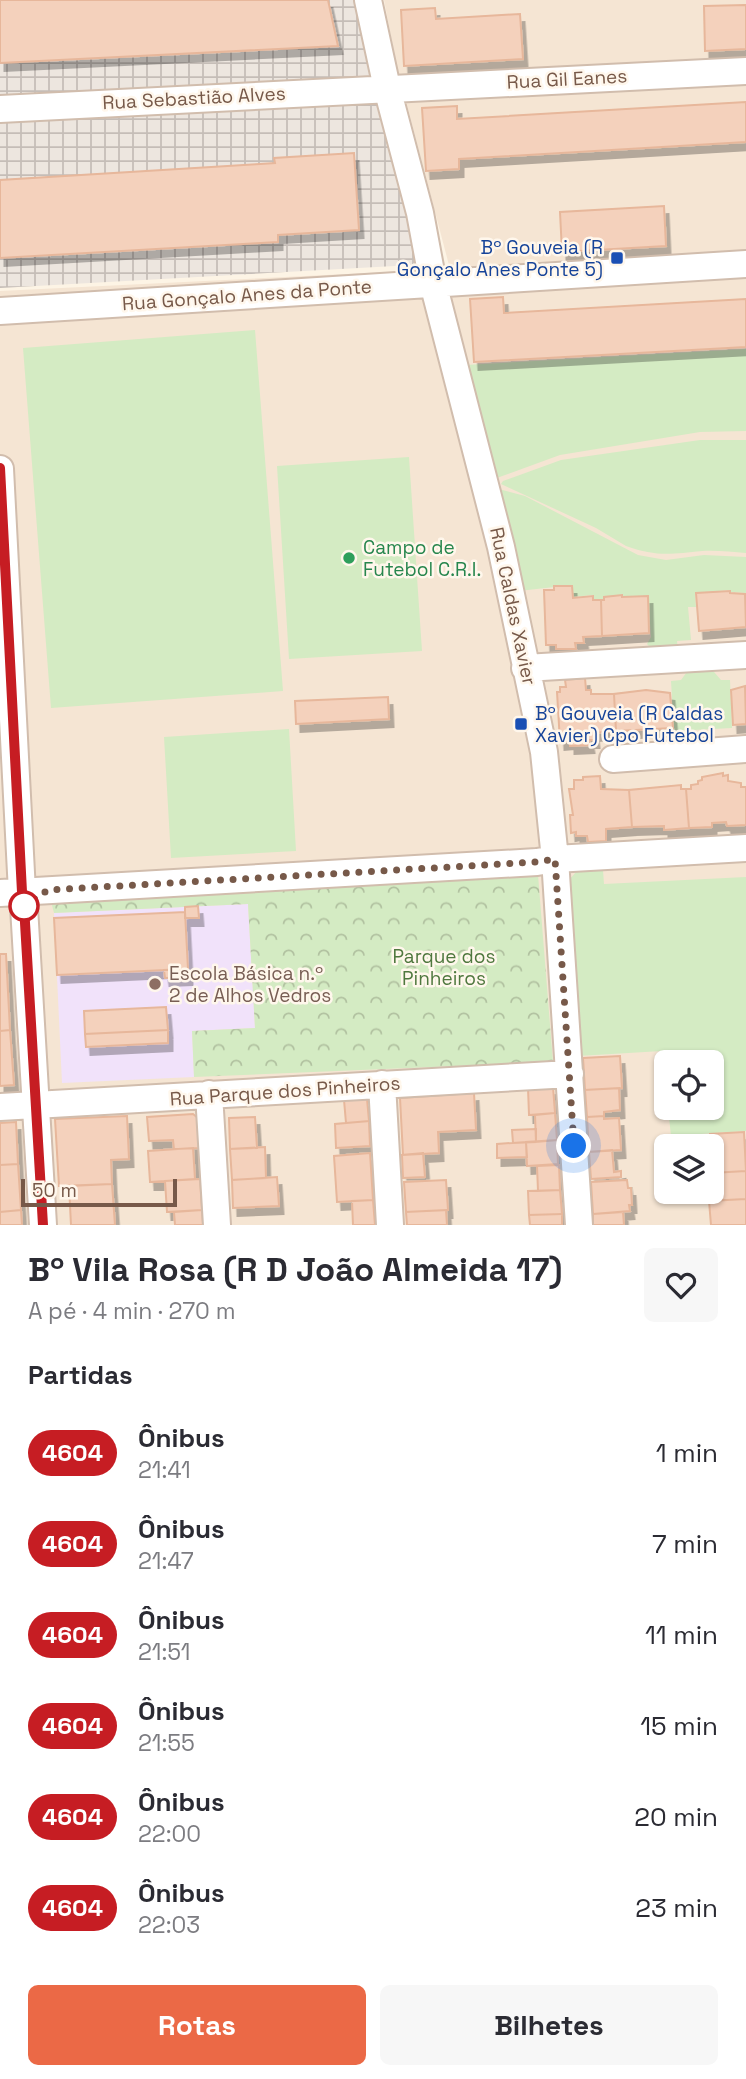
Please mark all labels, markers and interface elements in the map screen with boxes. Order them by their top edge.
street label: Rua Gil Eanes [506,63,628,95]
street label: Rua Sebastião Alves [102,81,286,115]
place label: Bº Gouveia (R Gonçalo Anes Ponte 5) [397,235,603,282]
marker: Bº Gouveia (R Gonçalo Anes Ponte 5) [609,250,625,266]
street label: Rua Gonçalo Anes da Ponte [121,274,373,316]
street label: Rua Caldas Xavier [484,525,542,687]
place label: Campo de Futebol C.R.I. [363,535,481,582]
marker: Campo de Futebol C.R.I. [341,550,357,566]
place label: Bº Gouveia (R Caldas Xavier) Cpo Futebol [535,701,723,748]
marker: Bº Gouveia (R Caldas Xavier) Cpo Futebol [513,716,529,732]
unlabelled marker [9,891,39,921]
park label: Parque dos Pinheiros [393,944,495,991]
place label: Escola Básica n.º 2 de Alhos Vedros [169,961,331,1008]
marker: Escola Básica n.º 2 de Alhos Vedros [147,976,163,992]
map controls [654,1050,724,1204]
button: locate [654,1050,724,1120]
street label: Rua Parque dos Pinheiros [169,1070,401,1112]
your location [556,1128,591,1163]
button: layers [654,1134,724,1204]
scale bar [21,1176,177,1208]
text: 50 m [32,1178,77,1203]
button: heart [644,1248,718,1322]
text: Bº Vila Rosa (R D João Almeida 17) [28,1249,562,1291]
text: A pé · 4 min · 270 m [28,1296,236,1326]
text: Partidas [28,1358,133,1392]
text: Ônibus [138,1421,225,1455]
text: 1 min [656,1436,718,1470]
text: 4604 [42,1437,103,1468]
text: 21:41 [138,1455,191,1485]
text: Ônibus [138,1512,225,1546]
text: 7 min [652,1527,718,1561]
text: 4604 [42,1528,103,1559]
text: 21:47 [138,1546,194,1576]
text: Ônibus [138,1603,225,1637]
text: 11 min [645,1618,718,1652]
text: 4604 [42,1619,103,1650]
text: 21:51 [138,1637,190,1667]
text: Ônibus [138,1694,225,1728]
text: 15 min [640,1709,718,1743]
text: 4604 [42,1710,103,1741]
text: 21:55 [138,1728,195,1758]
text: Ônibus [138,1785,225,1819]
text: 20 min [634,1800,718,1834]
text: 4604 [42,1801,103,1832]
text: 22:00 [138,1819,201,1849]
text: Ônibus [138,1876,225,1910]
text: 23 min [635,1891,718,1925]
text: 4604 [42,1892,103,1923]
text: 22:03 [138,1910,200,1940]
button: Rotas [28,1985,366,2065]
button: Bilhetes [380,1985,718,2065]

